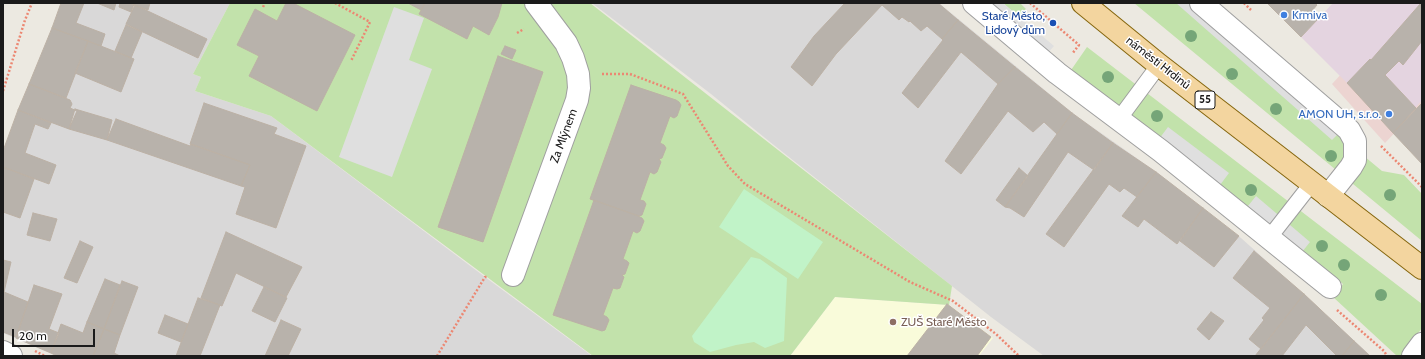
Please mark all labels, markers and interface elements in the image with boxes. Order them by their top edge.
place label: Krmiva [1292,8,1327,22]
place label: Staré Město, Lidový dům [982,9,1045,37]
marker: Krmiva [1279,10,1289,20]
marker: Staré Město, Lidový dům [1048,18,1058,28]
street label: náměstí Hrdinů [1123,33,1193,93]
road number: 55 [1195,91,1215,109]
street label: Za Mlýnem [548,107,580,165]
place label: AMON UH, s.r.o. [1299,107,1381,121]
marker: AMON UH, s.r.o. [1384,109,1394,119]
place label: ZUŠ Staré Město [901,315,987,329]
marker: ZUŠ Staré Město [888,317,898,327]
scale bar [14,321,97,347]
text: 20 m [19,328,47,343]

